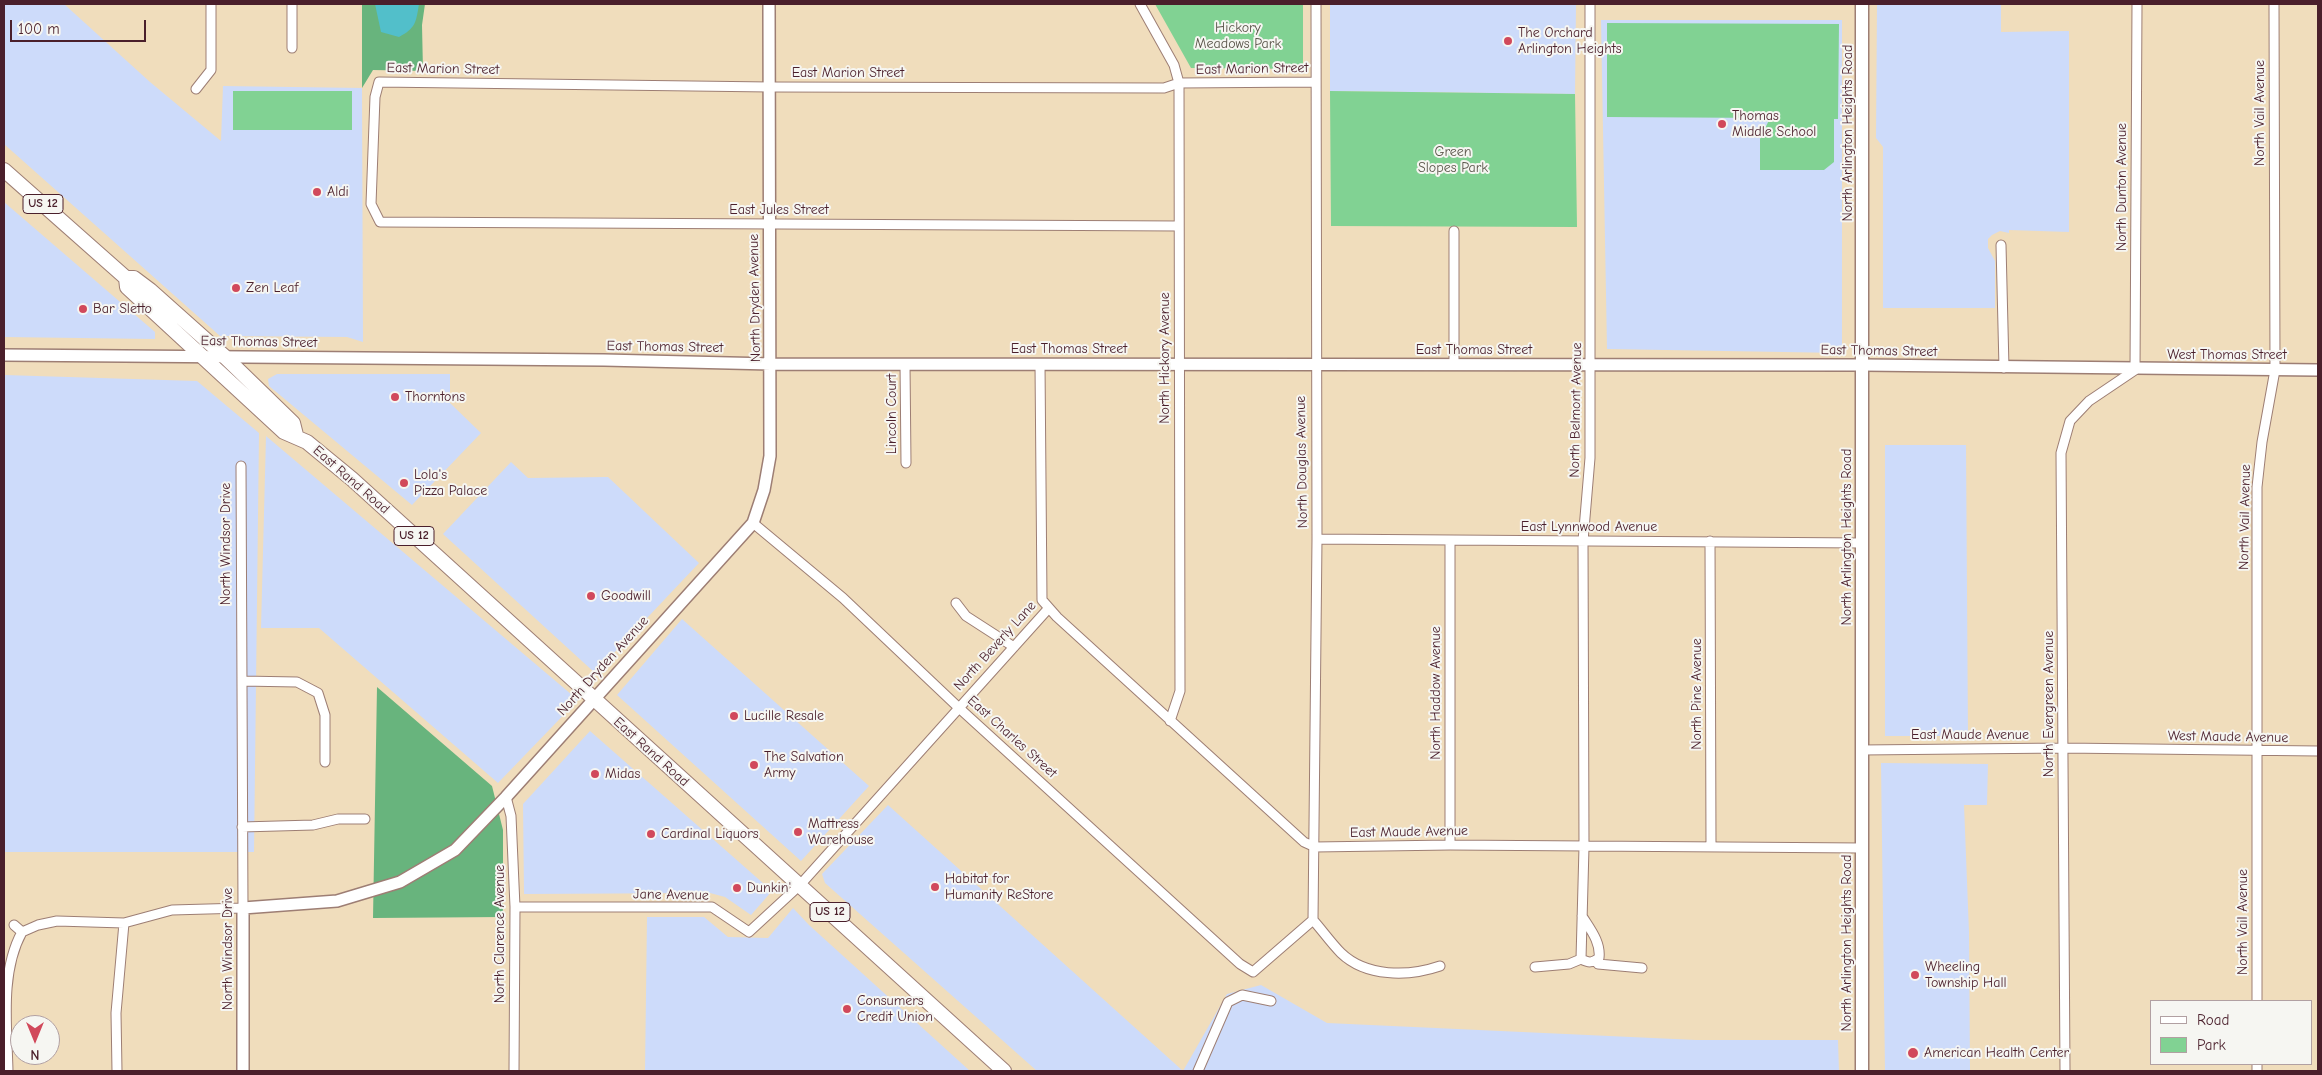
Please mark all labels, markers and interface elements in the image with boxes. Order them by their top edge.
scale bar [12,10,149,42]
text: 100 m [18,20,60,38]
park label: Hickory Meadows Park [1195,20,1281,52]
place label: The Orchard Arlington Heights [1518,25,1622,58]
marker: The Orchard Arlington Heights [1502,35,1514,47]
street label: North Arlington Heights Road [1840,45,1856,221]
street label: East Marion Street [386,60,500,78]
street label: East Marion Street [1195,60,1309,78]
street label: North Vail Avenue [2252,60,2268,166]
street label: East Marion Street [792,65,904,81]
place label: Thomas Middle School [1732,108,1816,140]
marker: Thomas Middle School [1716,118,1728,130]
street label: North Dunton Avenue [2114,123,2130,251]
park label: Green Slopes Park [1418,144,1488,176]
place label: Aldi [327,184,349,200]
marker: Aldi [311,186,323,198]
road number: US 12 [23,194,63,213]
street label: East Jules Street [729,202,829,218]
street label: North Dryden Avenue [745,234,765,362]
place label: Zen Leaf [246,280,298,296]
marker: Zen Leaf [230,282,242,294]
street label: North Hickory Avenue [1157,292,1173,424]
place label: Bar Sletto [93,301,152,317]
marker: Bar Sletto [77,303,89,315]
street label: East Thomas Street [200,333,318,351]
street label: East Thomas Street [606,338,724,356]
street label: East Thomas Street [1011,341,1127,357]
street label: East Thomas Street [1416,342,1532,358]
street label: North Belmont Avenue [1566,342,1586,478]
street label: East Thomas Street [1820,342,1938,360]
street label: West Thomas Street [2167,347,2287,363]
street label: Lincoln Court [884,374,900,454]
place label: Thorntons [405,389,465,405]
marker: Thorntons [389,391,401,403]
street label: North Douglas Avenue [1292,396,1312,528]
street label: East Rand Road [309,442,393,518]
street label: North Arlington Heights Road [1839,449,1855,625]
street label: North Vail Avenue [2236,464,2254,570]
place label: Lola's Pizza Palace [414,467,487,500]
marker: Lola's Pizza Palace [398,477,410,489]
street label: North Windsor Drive [218,483,234,605]
street label: East Lynnwood Avenue [1521,519,1657,535]
road number: US 12 [394,526,434,546]
place label: Goodwill [601,588,651,604]
marker: Goodwill [585,590,597,602]
street label: North Beverly Lane [950,598,1040,694]
street label: North Dryden Avenue [554,613,652,719]
street label: North Haddow Avenue [1428,626,1444,760]
street label: North Evergreen Avenue [2041,631,2057,777]
street label: North Pine Avenue [1689,638,1705,750]
street label: East Charles Street [964,692,1060,782]
place label: Lucille Resale [744,708,824,724]
marker: Lucille Resale [728,710,740,722]
street label: East Rand Road [610,714,692,790]
street label: East Maude Avenue [1911,727,2029,743]
street label: West Maude Avenue [2168,728,2288,746]
place label: The Salvation Army [764,749,844,782]
marker: The Salvation Army [748,759,760,771]
place label: Midas [605,766,640,782]
marker: Midas [589,768,601,780]
place label: Mattress Warehouse [808,816,874,849]
street label: East Maude Avenue [1350,823,1468,841]
place label: Cardinal Liquors [661,826,759,842]
marker: Mattress Warehouse [792,826,804,838]
marker: Cardinal Liquors [645,828,657,840]
street label: North Arlington Heights Road [1839,855,1855,1031]
street label: North Clarence Avenue [492,865,508,1003]
street label: North Vail Avenue [2235,869,2251,975]
place label: Habitat for Humanity ReStore [945,871,1053,904]
place label: Dunkin' [747,880,791,896]
marker: Habitat for Humanity ReStore [929,881,941,893]
marker: Dunkin' [731,882,743,894]
street label: Jane Avenue [633,886,709,904]
street label: North Windsor Drive [220,888,236,1010]
road number: US 12 [810,902,850,922]
place label: Wheeling Township Hall [1925,959,2007,992]
marker: Wheeling Township Hall [1909,969,1921,981]
place label: Consumers Credit Union [857,993,933,1026]
legend [2150,1000,2312,1065]
marker: Consumers Credit Union [841,1003,853,1015]
text: Road [2197,1011,2229,1029]
north arrow [10,1015,60,1065]
text: Park [2197,1036,2226,1054]
place label: American Health Center [1924,1045,2069,1061]
text: N [30,1046,40,1063]
marker: American Health Center [1906,1046,1920,1060]

